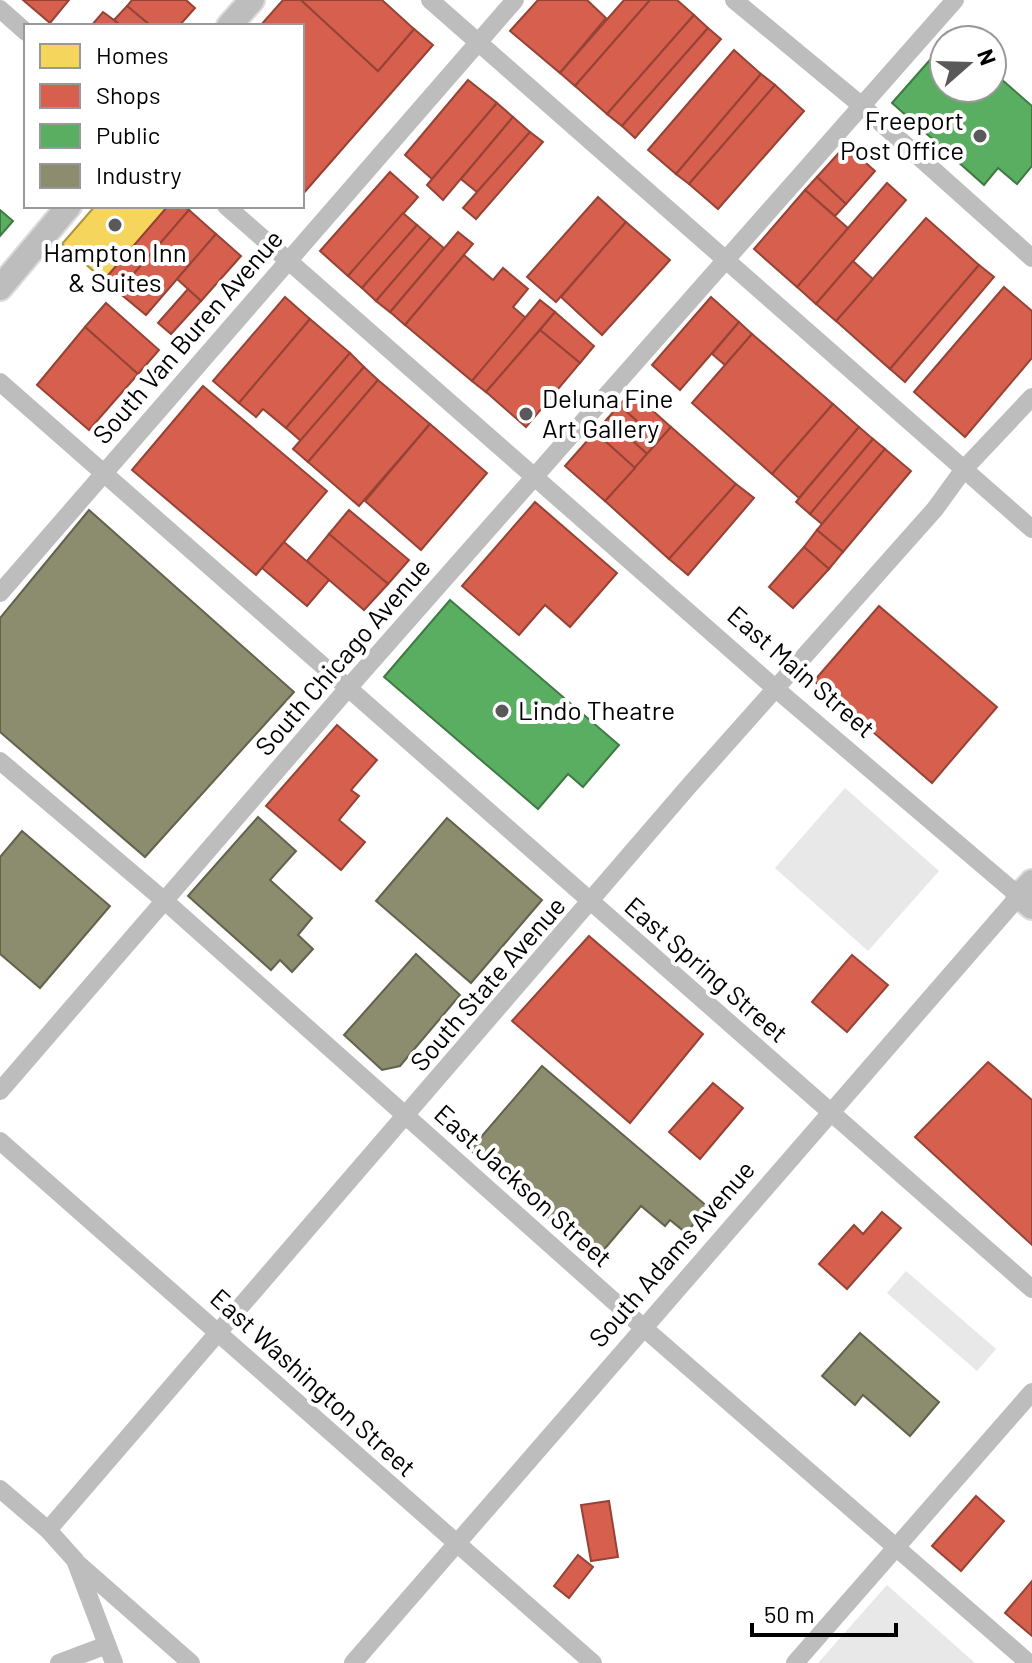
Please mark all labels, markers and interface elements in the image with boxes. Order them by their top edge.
legend [24,24,304,208]
north arrow [928,24,1008,104]
text: Homes [96,40,169,69]
text: N [973,45,1002,68]
text: Shops [96,80,161,109]
place label: Freeport Post Office [840,104,964,165]
text: Public [96,120,160,149]
marker: Freeport Post Office [971,127,989,145]
text: Industry [96,160,182,189]
marker: Hampton Inn & Suites [106,216,124,234]
street label: South Van Buren Avenue [85,223,288,449]
place label: Hampton Inn & Suites [43,236,187,297]
place label: Deluna Fine Art Gallery [542,382,673,443]
marker: Deluna Fine Art Gallery [517,405,535,423]
street label: South Chicago Avenue [248,551,436,761]
street label: East Main Street [722,599,882,743]
place label: Lindo Theatre [518,694,675,725]
marker: Lindo Theatre [493,702,511,720]
street label: South State Avenue [403,890,571,1076]
street label: East Spring Street [619,890,795,1048]
street label: East Jackson Street [429,1097,619,1273]
street label: South Adams Avenue [582,1154,760,1353]
street label: East Washington Street [205,1282,423,1482]
scale bar [752,1587,896,1637]
text: 50 m [764,1599,815,1628]

